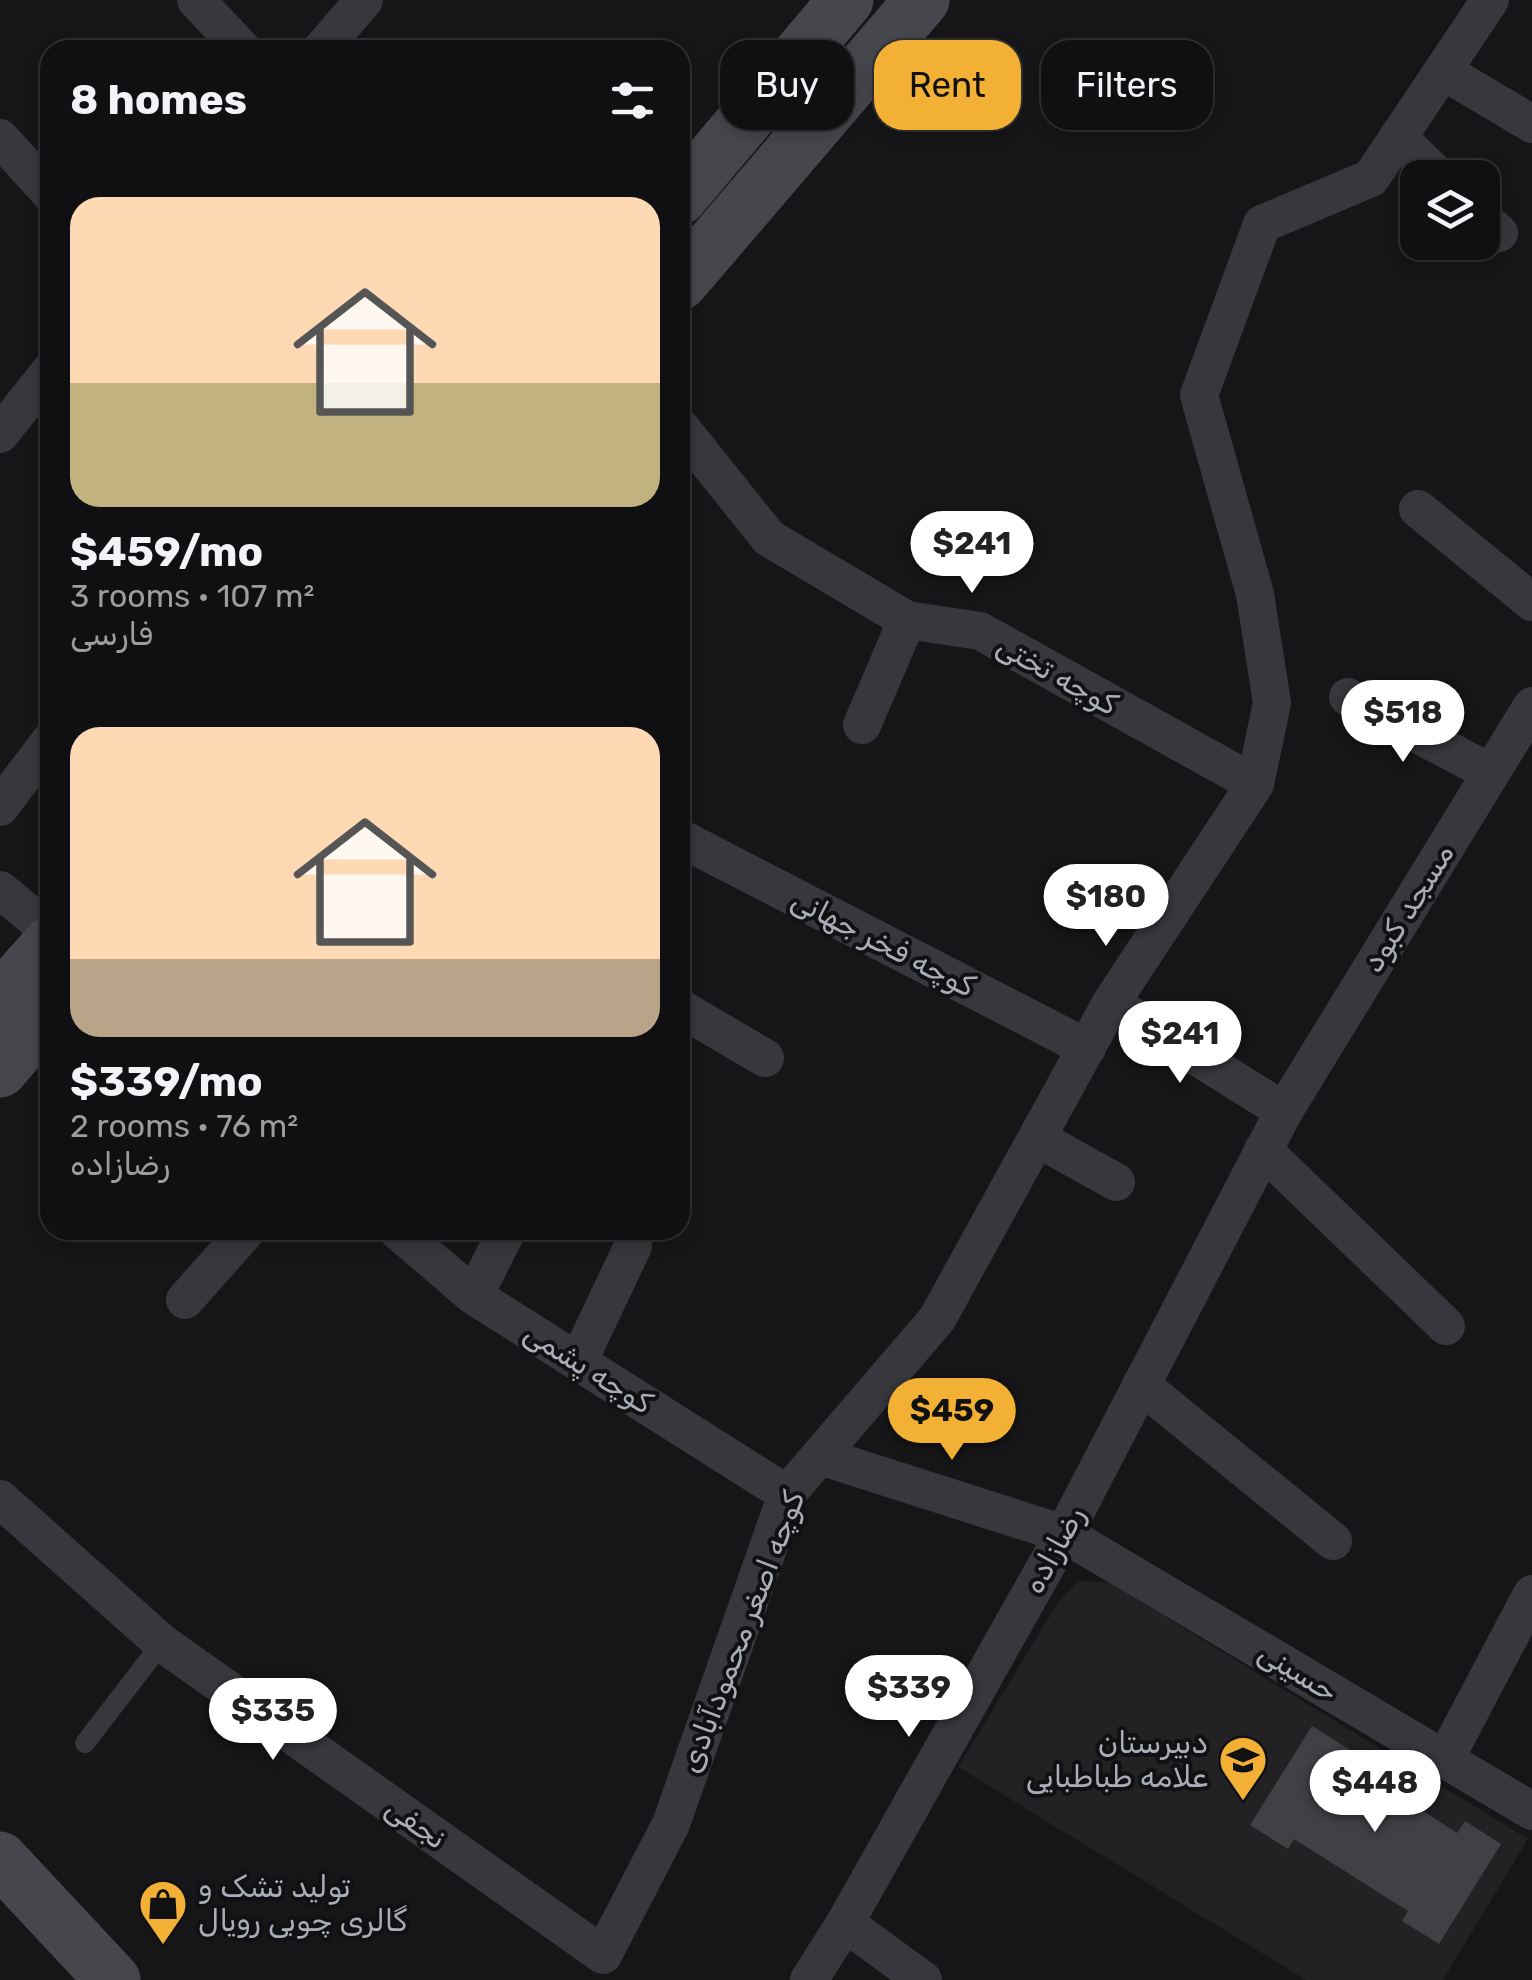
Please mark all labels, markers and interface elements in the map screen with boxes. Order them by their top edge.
chip: Buy [720,40,854,130]
chip: Rent [874,40,1021,130]
chip: Filters [1041,40,1213,130]
icon: filters [605,73,660,128]
text: 8 homes [70,75,247,125]
map controls [1400,160,1500,260]
button: layers [1400,160,1500,260]
icon: home [275,262,455,442]
pin: $241 [913,511,1031,596]
text: $241 [933,524,1012,562]
text: $459/mo [70,527,263,577]
text: 3 rooms · 107 m² [70,577,314,615]
text: فارسی [70,615,153,653]
street label: کوچه تختی [990,627,1124,723]
pin: $518 [1344,680,1462,765]
text: $518 [1363,693,1443,731]
icon: home [275,792,455,972]
street label: مسجد کبود [1354,837,1462,979]
pin: $180 [1047,864,1165,949]
text: $180 [1066,877,1146,915]
street label: کوچه فخر جهانی [785,881,981,1005]
pin: $241 [1121,1001,1239,1086]
text: $241 [1141,1014,1220,1052]
text: $339/mo [70,1057,263,1107]
text: 2 rooms · 76 m² [70,1107,298,1145]
text: رضازاده [70,1145,170,1183]
street label: کوچه پشمی [516,1314,659,1423]
pin: $459 [893,1378,1011,1463]
text: $459 [910,1391,994,1429]
street label: کوچه اصغر محمودآبادی [672,1486,812,1778]
street label: رضازاده [1016,1500,1092,1600]
street label: حسینی [1252,1634,1344,1710]
pin: $339 [850,1655,968,1740]
text: $339 [867,1668,951,1706]
pin: $335 [214,1678,332,1763]
text: $335 [231,1691,315,1729]
place label: دبیرستان علامه طباطبایی [1026,1725,1208,1795]
school or university icon: دبیرستان علامه طباطبایی [1217,1734,1269,1802]
pin: $448 [1316,1750,1434,1835]
text: $448 [1332,1763,1418,1801]
street label: نجفی [379,1789,453,1857]
place label: تولید تشک و گالری چوبی رویال [198,1869,408,1939]
shop icon: تولید تشک و گالری چوبی رویال [137,1878,189,1946]

